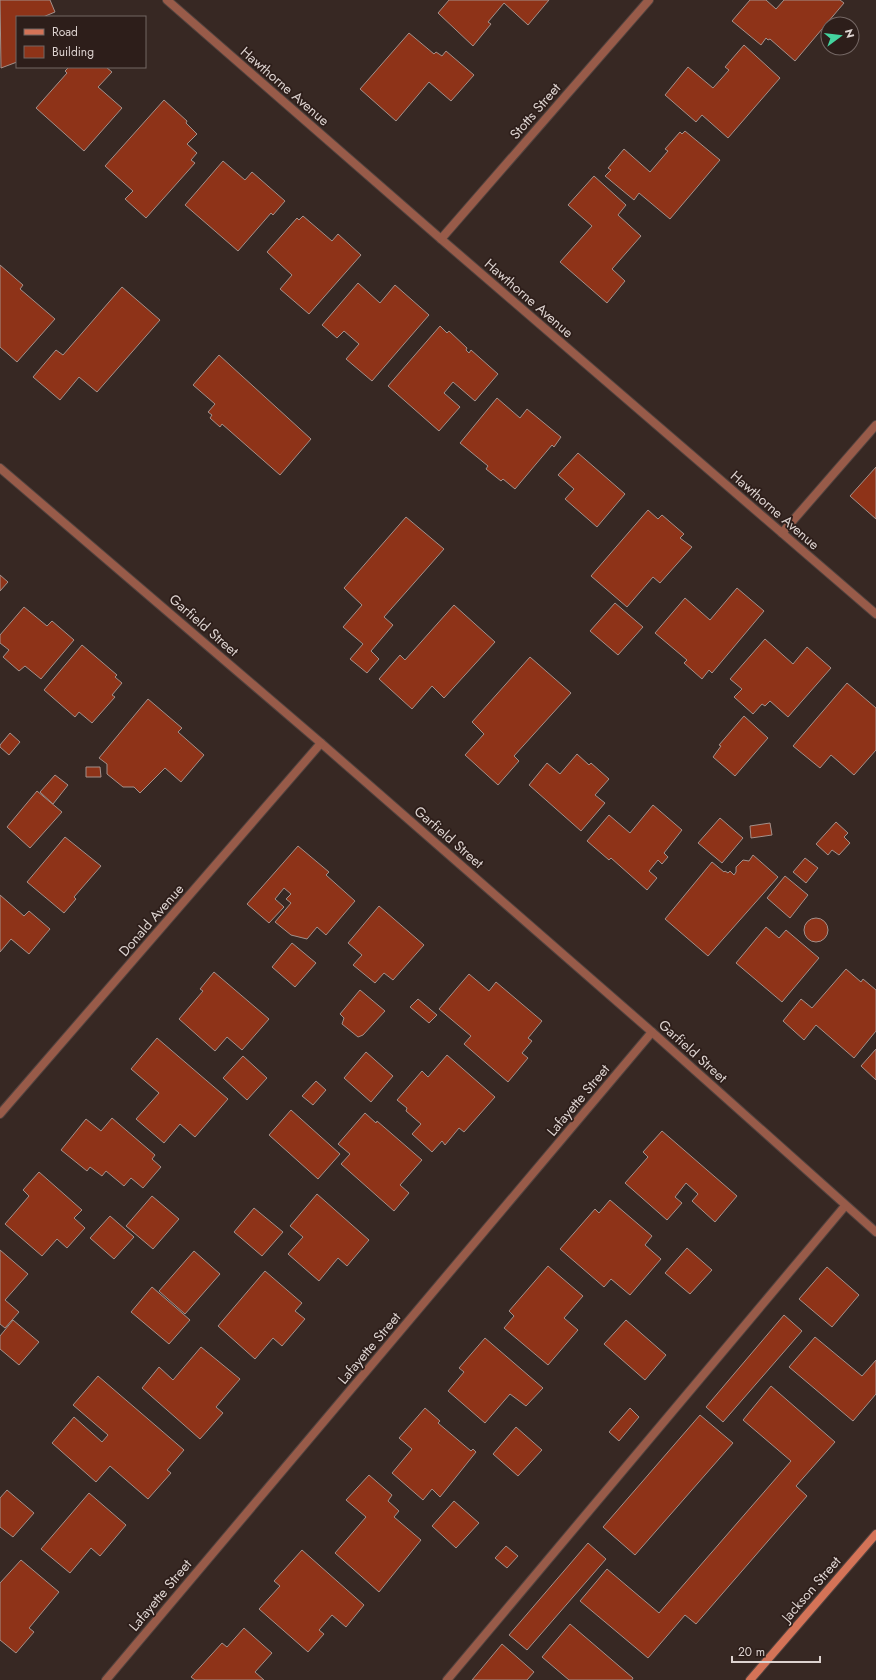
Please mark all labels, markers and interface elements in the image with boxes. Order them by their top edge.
legend [16,16,146,68]
north arrow [820,16,860,56]
text: Road [52,23,78,41]
text: N [841,27,859,40]
street label: Hawthorne Avenue [236,42,334,130]
text: Building [52,43,94,61]
street label: Stotts Street [505,78,565,143]
street label: Hawthorne Avenue [480,254,578,342]
street label: Hawthorne Avenue [726,466,824,554]
street label: Garfield Street [165,589,244,661]
street label: Garfield Street [410,801,489,873]
street label: Donald Avenue [114,879,188,961]
street label: Garfield Street [654,1015,732,1088]
street label: Lafayette Street [542,1059,614,1140]
street label: Lafayette Street [333,1307,405,1388]
street label: Jackson Street [776,1551,846,1628]
street label: Lafayette Street [124,1554,196,1635]
scale bar [732,1638,820,1664]
text: 20 m [738,1643,765,1661]

